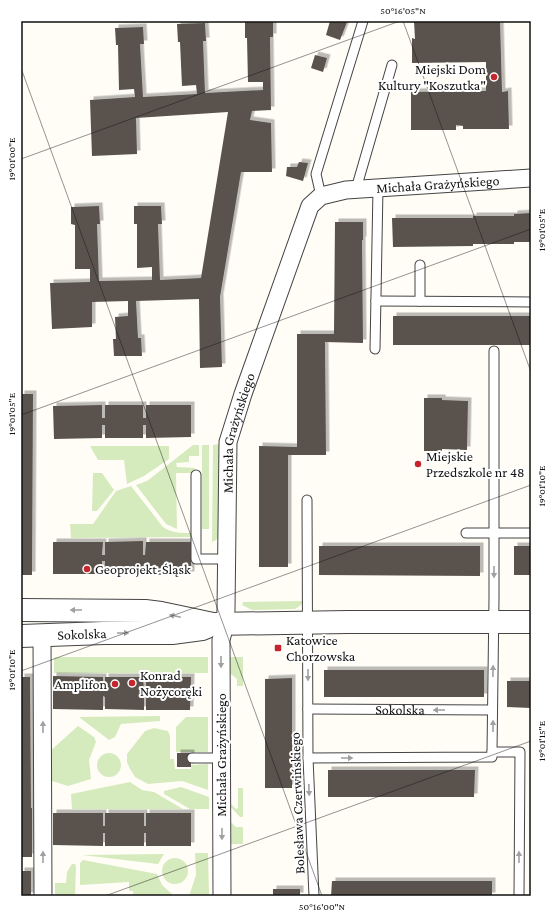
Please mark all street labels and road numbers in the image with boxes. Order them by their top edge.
street label: Michała Grażyńskiego [376,172,500,196]
street label: Michała Grażyńskiego [219,371,258,493]
street label: Sokolska [57,625,107,643]
street label: Michała Grażyńskiego [213,693,229,817]
street label: Sokolska [375,701,425,718]
street label: Bolesława Czerwińskiego [287,732,307,874]

